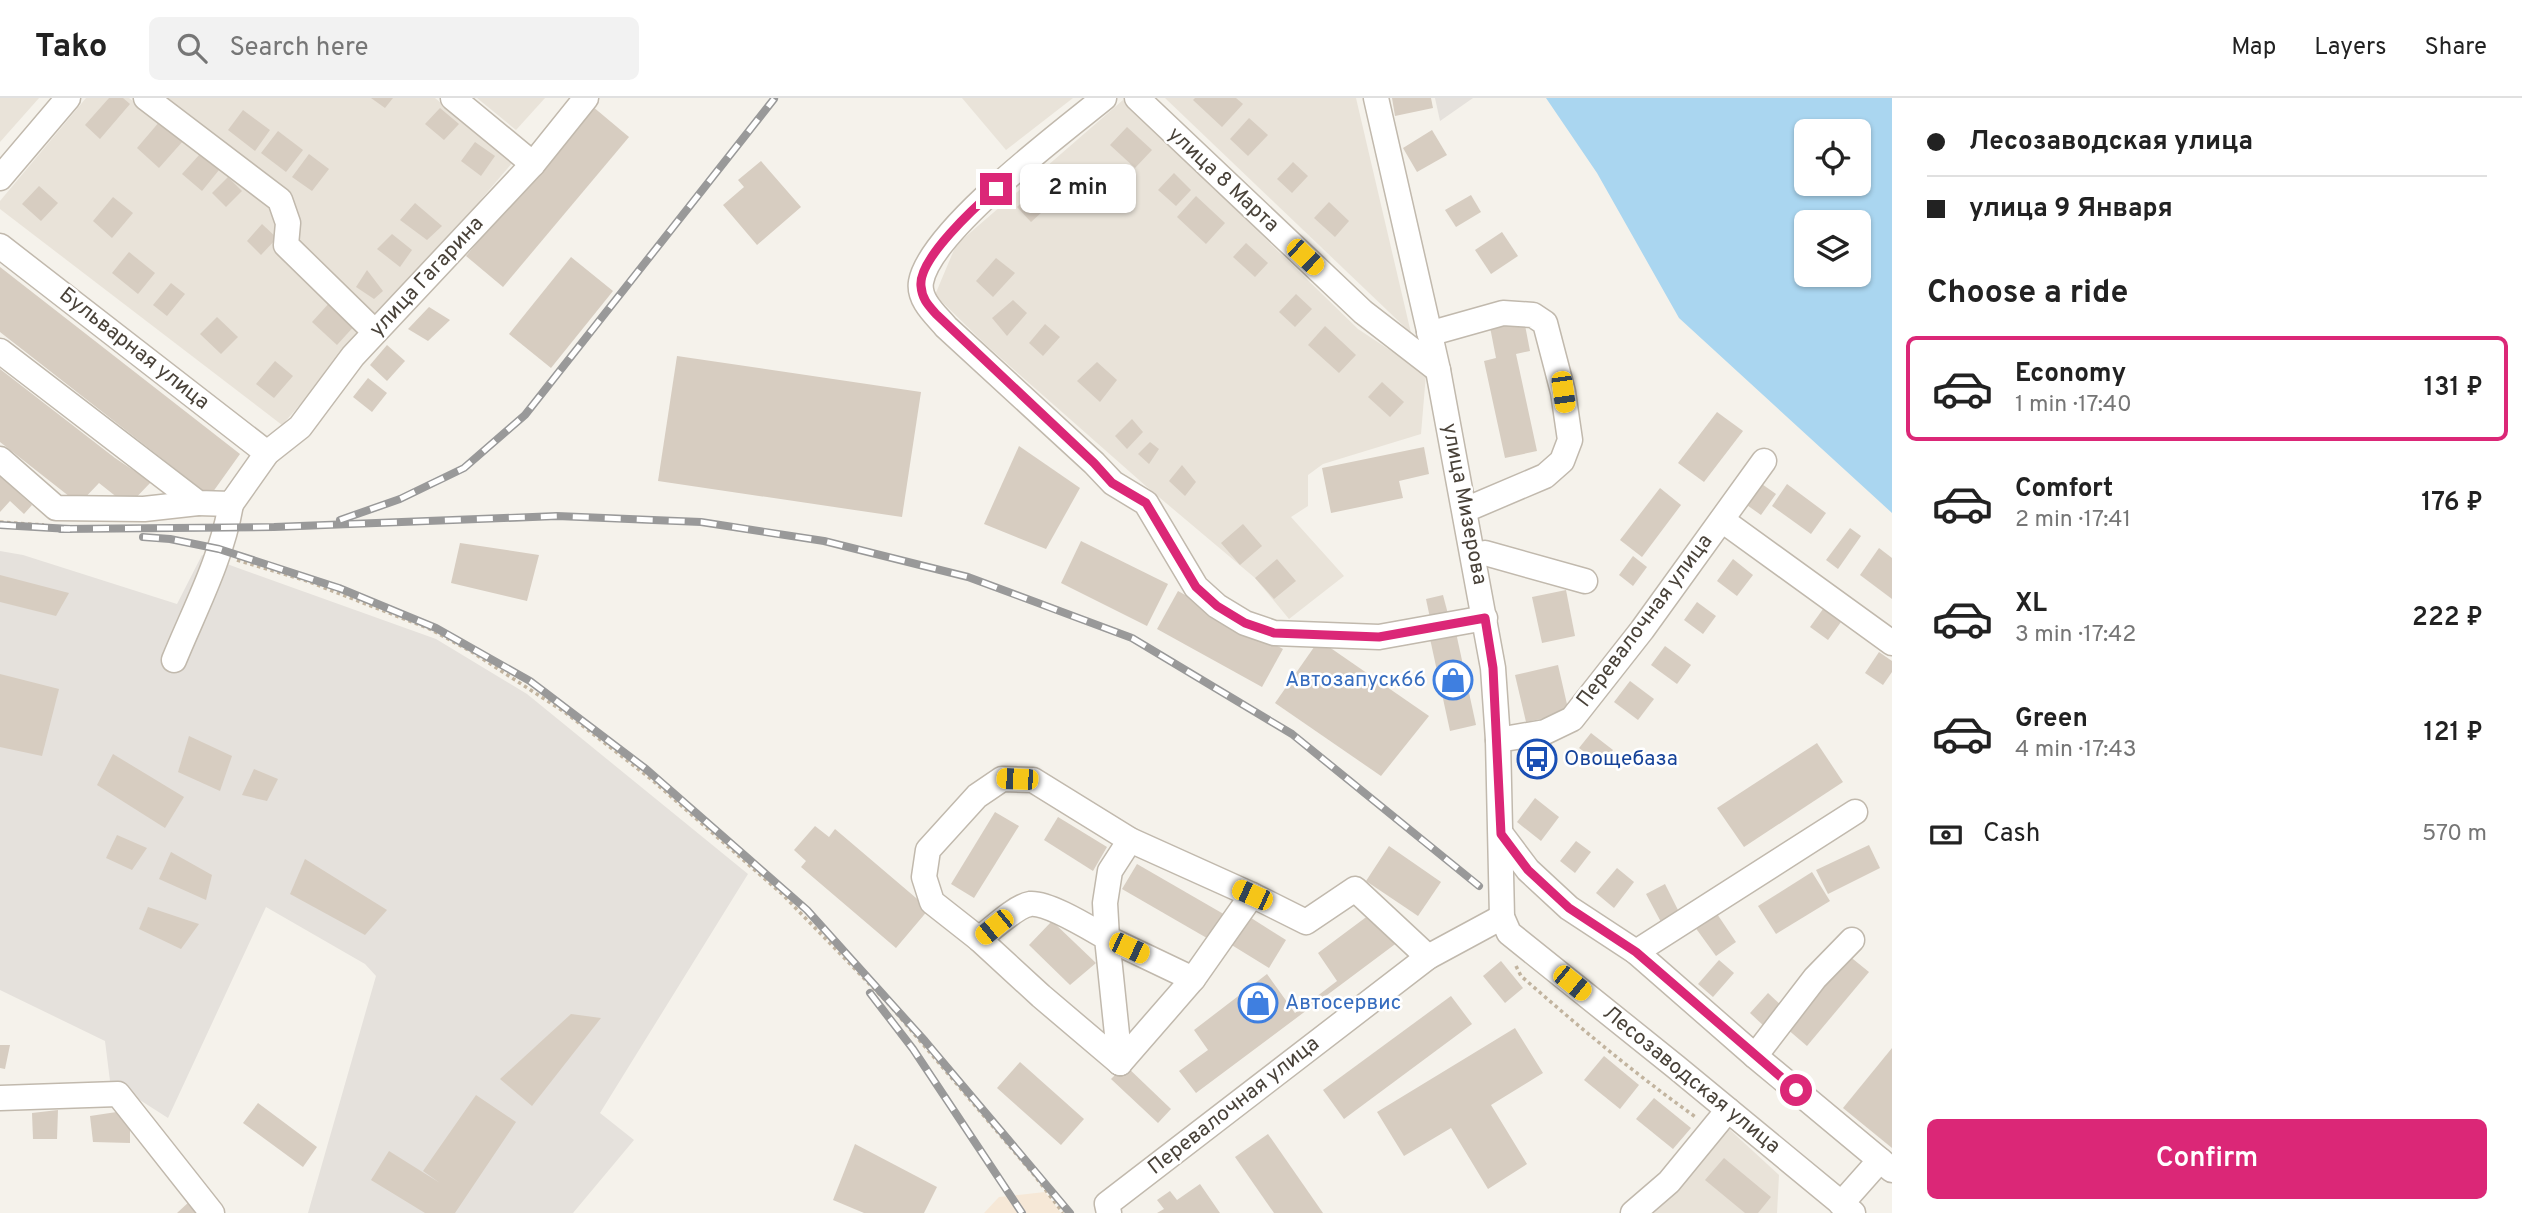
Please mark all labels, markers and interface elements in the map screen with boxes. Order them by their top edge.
search box [149,17,639,80]
text: Tako [35,27,107,69]
icon: search [173,29,211,67]
text: Search here [229,32,368,65]
text: Map [2231,33,2276,63]
text: Layers [2314,33,2386,63]
text: Share [2424,33,2487,63]
map controls [1794,119,1871,287]
button: locate [1794,119,1871,196]
street label: улица 8 Марта [1161,121,1285,239]
text: Лесозаводская улица [1969,126,2253,159]
callout: 2 min [1020,164,1136,214]
route end [980,173,1012,205]
text: 2 min [1048,174,1108,203]
text: улица 9 Января [1969,193,2173,226]
button: layers [1794,210,1871,287]
street label: улица Гагарина [364,211,490,343]
car [1283,235,1328,279]
text: Choose a ride [1927,274,2128,314]
street label: Бульварная улица [53,282,215,416]
icon: car [1931,357,1994,420]
text: Economy [2015,358,2126,391]
car [1550,370,1577,414]
text: 131 ₽ [2424,372,2483,405]
text: 1 min · 17:40 [2015,391,2132,420]
street label: улица Мизерова [1435,421,1493,587]
icon: car [1931,472,1994,535]
text: Comfort [2015,473,2113,506]
text: 176 ₽ [2421,487,2483,520]
text: 2 min · 17:41 [2015,506,2131,535]
street label: Перевалочная улица [1571,529,1719,713]
icon: car [1931,587,1994,650]
text: XL [2015,588,2047,621]
text: 222 ₽ [2412,602,2483,635]
text: 3 min · 17:42 [2015,621,2136,650]
shop icon: Автозапуск66 [1432,659,1474,701]
place label: Автозапуск66 [1285,667,1426,694]
icon: car [1931,702,1994,765]
text: Green [2015,703,2088,736]
text: 121 ₽ [2423,717,2483,750]
text: 4 min · 17:43 [2015,736,2137,765]
bus stop icon: Овощебаза [1516,738,1558,780]
place label: Овощебаза [1564,746,1678,773]
car [996,768,1039,790]
icon: cash [1927,816,1965,854]
text: Cash [1983,818,2040,851]
text: 570 m [2422,820,2487,849]
car [1229,877,1276,913]
car [972,906,1017,948]
car [1106,930,1153,966]
car [1550,962,1595,1004]
shop icon: Автосервис [1237,982,1279,1024]
place label: Автосервис [1285,990,1401,1017]
street label: Лесозаводская улица [1597,1000,1785,1160]
street label: Перевалочная улица [1143,1031,1325,1181]
route start [1780,1074,1812,1106]
button: Confirm [1927,1119,2487,1199]

